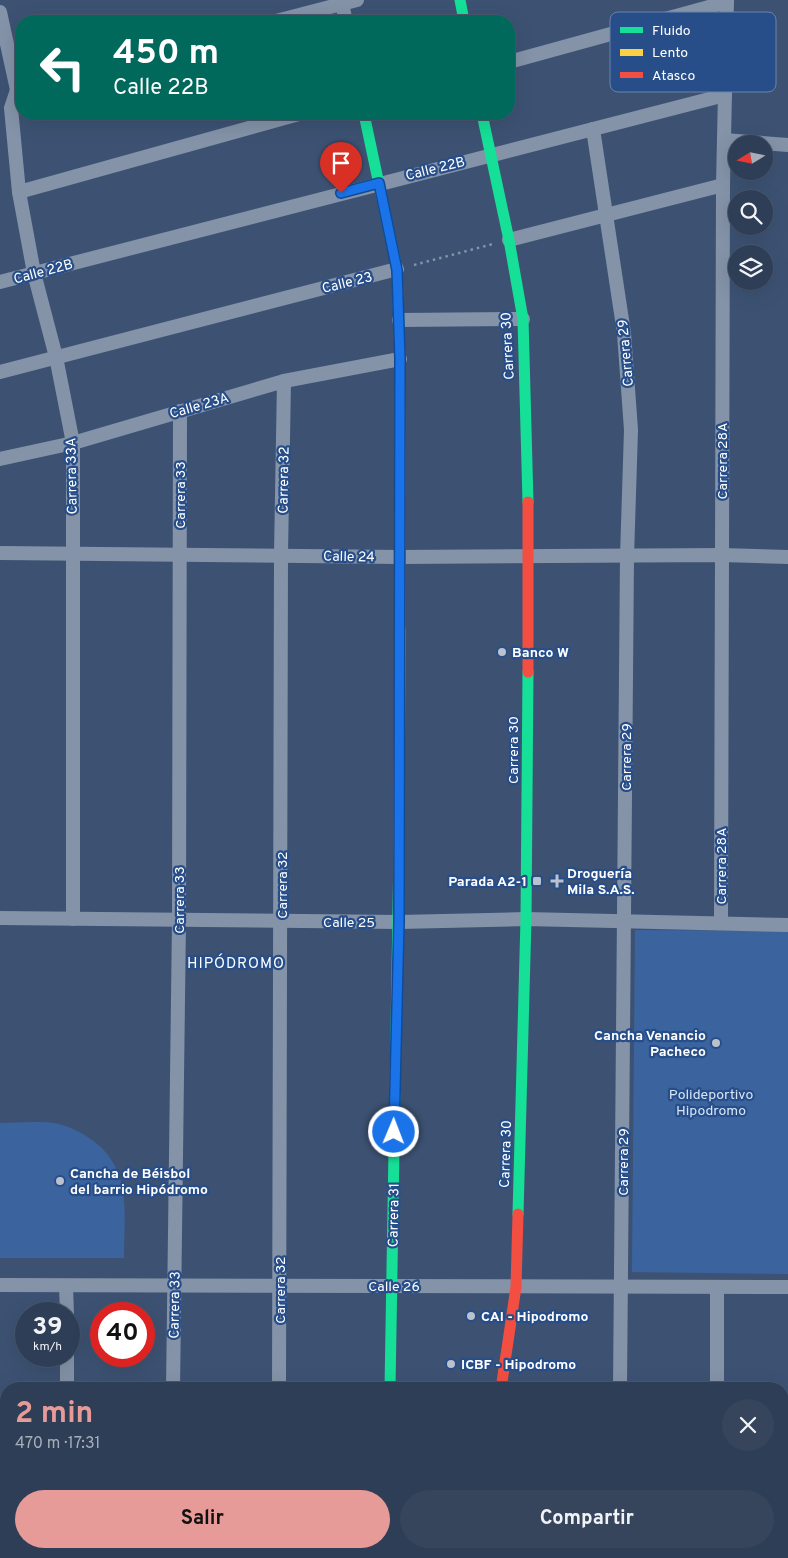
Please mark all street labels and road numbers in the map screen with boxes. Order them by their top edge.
street label: Calle 22B [404,154,467,185]
street label: Calle 22B [12,256,75,289]
street label: Calle 23 [320,269,374,298]
street label: Carrera 30 [498,312,519,380]
street label: Carrera 29 [615,319,638,387]
street label: Calle 23A [168,390,231,423]
street label: Carrera 28A [715,422,732,500]
street label: Carrera 33A [63,437,82,515]
street label: Carrera 32 [275,446,294,514]
street label: Carrera 33 [173,461,190,529]
street label: Calle 24 [323,549,375,566]
street label: Carrera 30 [506,716,523,784]
street label: Carrera 29 [619,723,636,791]
street label: Carrera 28A [714,827,731,905]
street label: Carrera 32 [275,851,292,919]
street label: Carrera 33 [172,866,189,934]
street label: Calle 25 [323,915,375,932]
street label: Carrera 30 [497,1120,516,1188]
street label: Carrera 29 [616,1128,633,1196]
street label: Carrera 31 [385,1183,404,1247]
street label: Carrera 32 [273,1256,290,1324]
street label: Carrera 33 [166,1271,185,1339]
street label: Calle 26 [368,1279,420,1296]

